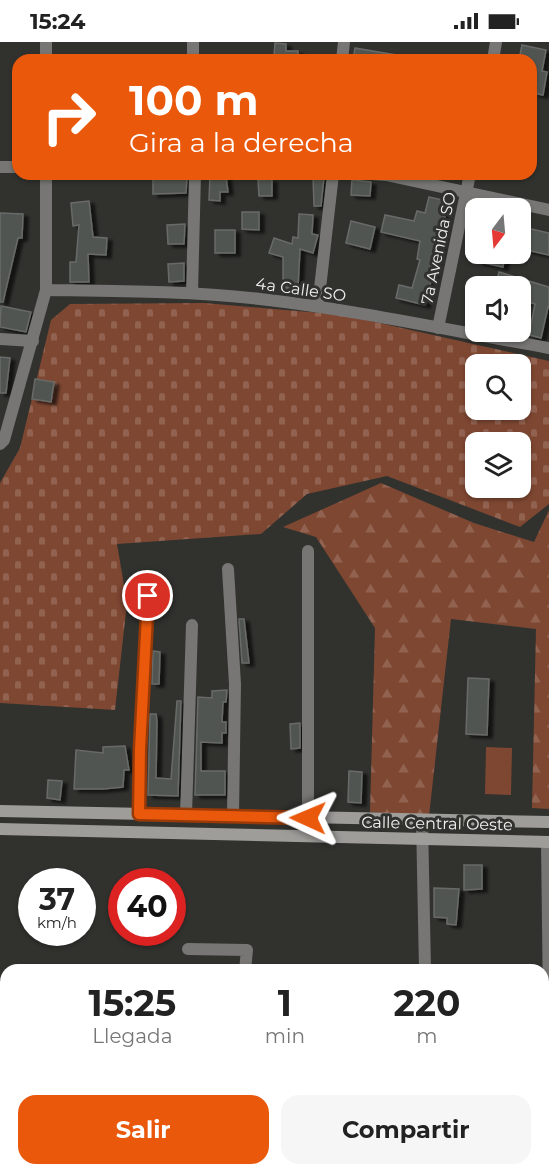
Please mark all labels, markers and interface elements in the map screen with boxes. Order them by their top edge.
text: 15:24 [30,8,85,35]
text: 100 m [129,74,258,126]
icon: right [30,78,108,156]
text: Gira a la derecha [129,126,354,159]
street label: 7a Avenida SO [417,190,460,306]
north arrow [465,198,531,264]
map controls [465,198,531,498]
street label: 4a Calle SO [255,274,347,305]
button: sound [465,276,531,342]
button: search [465,354,531,420]
button: layers [465,432,531,498]
pin [122,570,173,621]
icon: arrive [131,579,164,612]
position arrow [276,786,340,850]
street label: Calle Central Oeste [361,813,513,834]
speed limit sign: 40 [108,868,186,946]
text: 37 [39,881,75,918]
text: km/h [37,913,77,932]
text: 15:25 [89,981,176,1025]
text: 1 [278,981,292,1025]
text: 220 [393,981,460,1025]
text: Llegada [92,1024,172,1048]
text: min [265,1024,305,1048]
text: m [416,1024,438,1048]
button: Salir [18,1095,269,1164]
button: Compartir [281,1095,531,1164]

